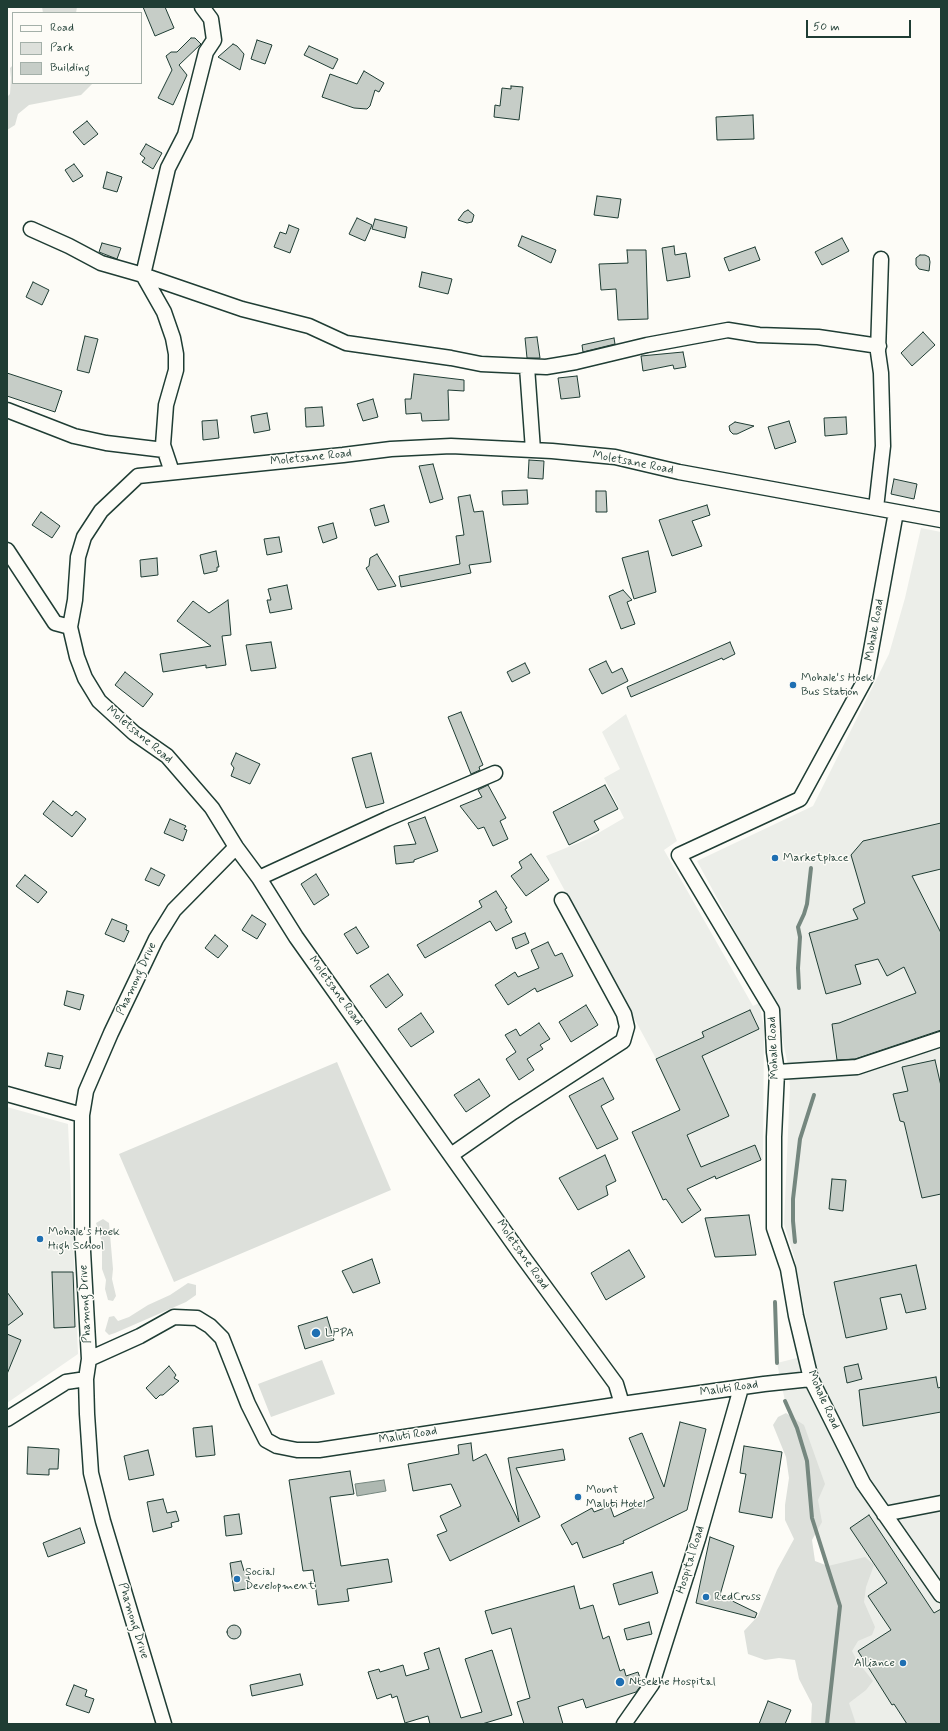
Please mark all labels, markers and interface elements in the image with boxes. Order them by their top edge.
legend [12,12,142,84]
scale bar [808,12,913,38]
text: 50 m [813,19,840,35]
text: Road [50,20,74,36]
text: Park [50,40,74,56]
text: Building [50,60,90,76]
street label: Moletsane Road [269,447,353,469]
street label: Moletsane Road [591,448,675,478]
street label: Mohale Road [862,598,888,662]
place label: Mohale's Hoek Bus Station [801,671,873,699]
marker: Mohale's Hoek Bus Station [788,680,798,690]
street label: Moletsane Road [103,703,175,767]
place label: Marketplace [783,851,849,865]
marker: Marketplace [770,853,780,863]
street label: Phamong Drive [114,940,160,1018]
street label: Moletsane Road [305,954,365,1028]
street label: Mohale Road [765,1016,783,1080]
street label: Moletsane Road [493,1217,551,1293]
place label: Mohale's Hoek High School [48,1225,120,1253]
marker: Mohale's Hoek High School [35,1234,45,1244]
street label: Phamong Drive [77,1264,95,1344]
place label: LPPA [325,1326,354,1340]
marker: LPPA [310,1327,322,1339]
street label: Mohale Road [804,1368,842,1432]
street label: Maluti Road [699,1378,759,1400]
street label: Maluti Road [378,1424,438,1448]
place label: Mount Maluti Hotel [586,1483,645,1511]
marker: Mount Maluti Hotel [573,1492,583,1502]
street label: Hospital Road [674,1524,708,1596]
place label: Social Development [245,1565,315,1593]
marker: Social Development [232,1574,242,1584]
street label: Phamong Drive [115,1581,151,1661]
place label: RedCross [714,1590,761,1604]
marker: RedCross [701,1592,711,1602]
place label: Alliance [854,1656,895,1670]
marker: Alliance [898,1658,908,1668]
place label: Ntsekhe Hospital [629,1675,716,1689]
marker: Ntsekhe Hospital [614,1676,626,1688]

